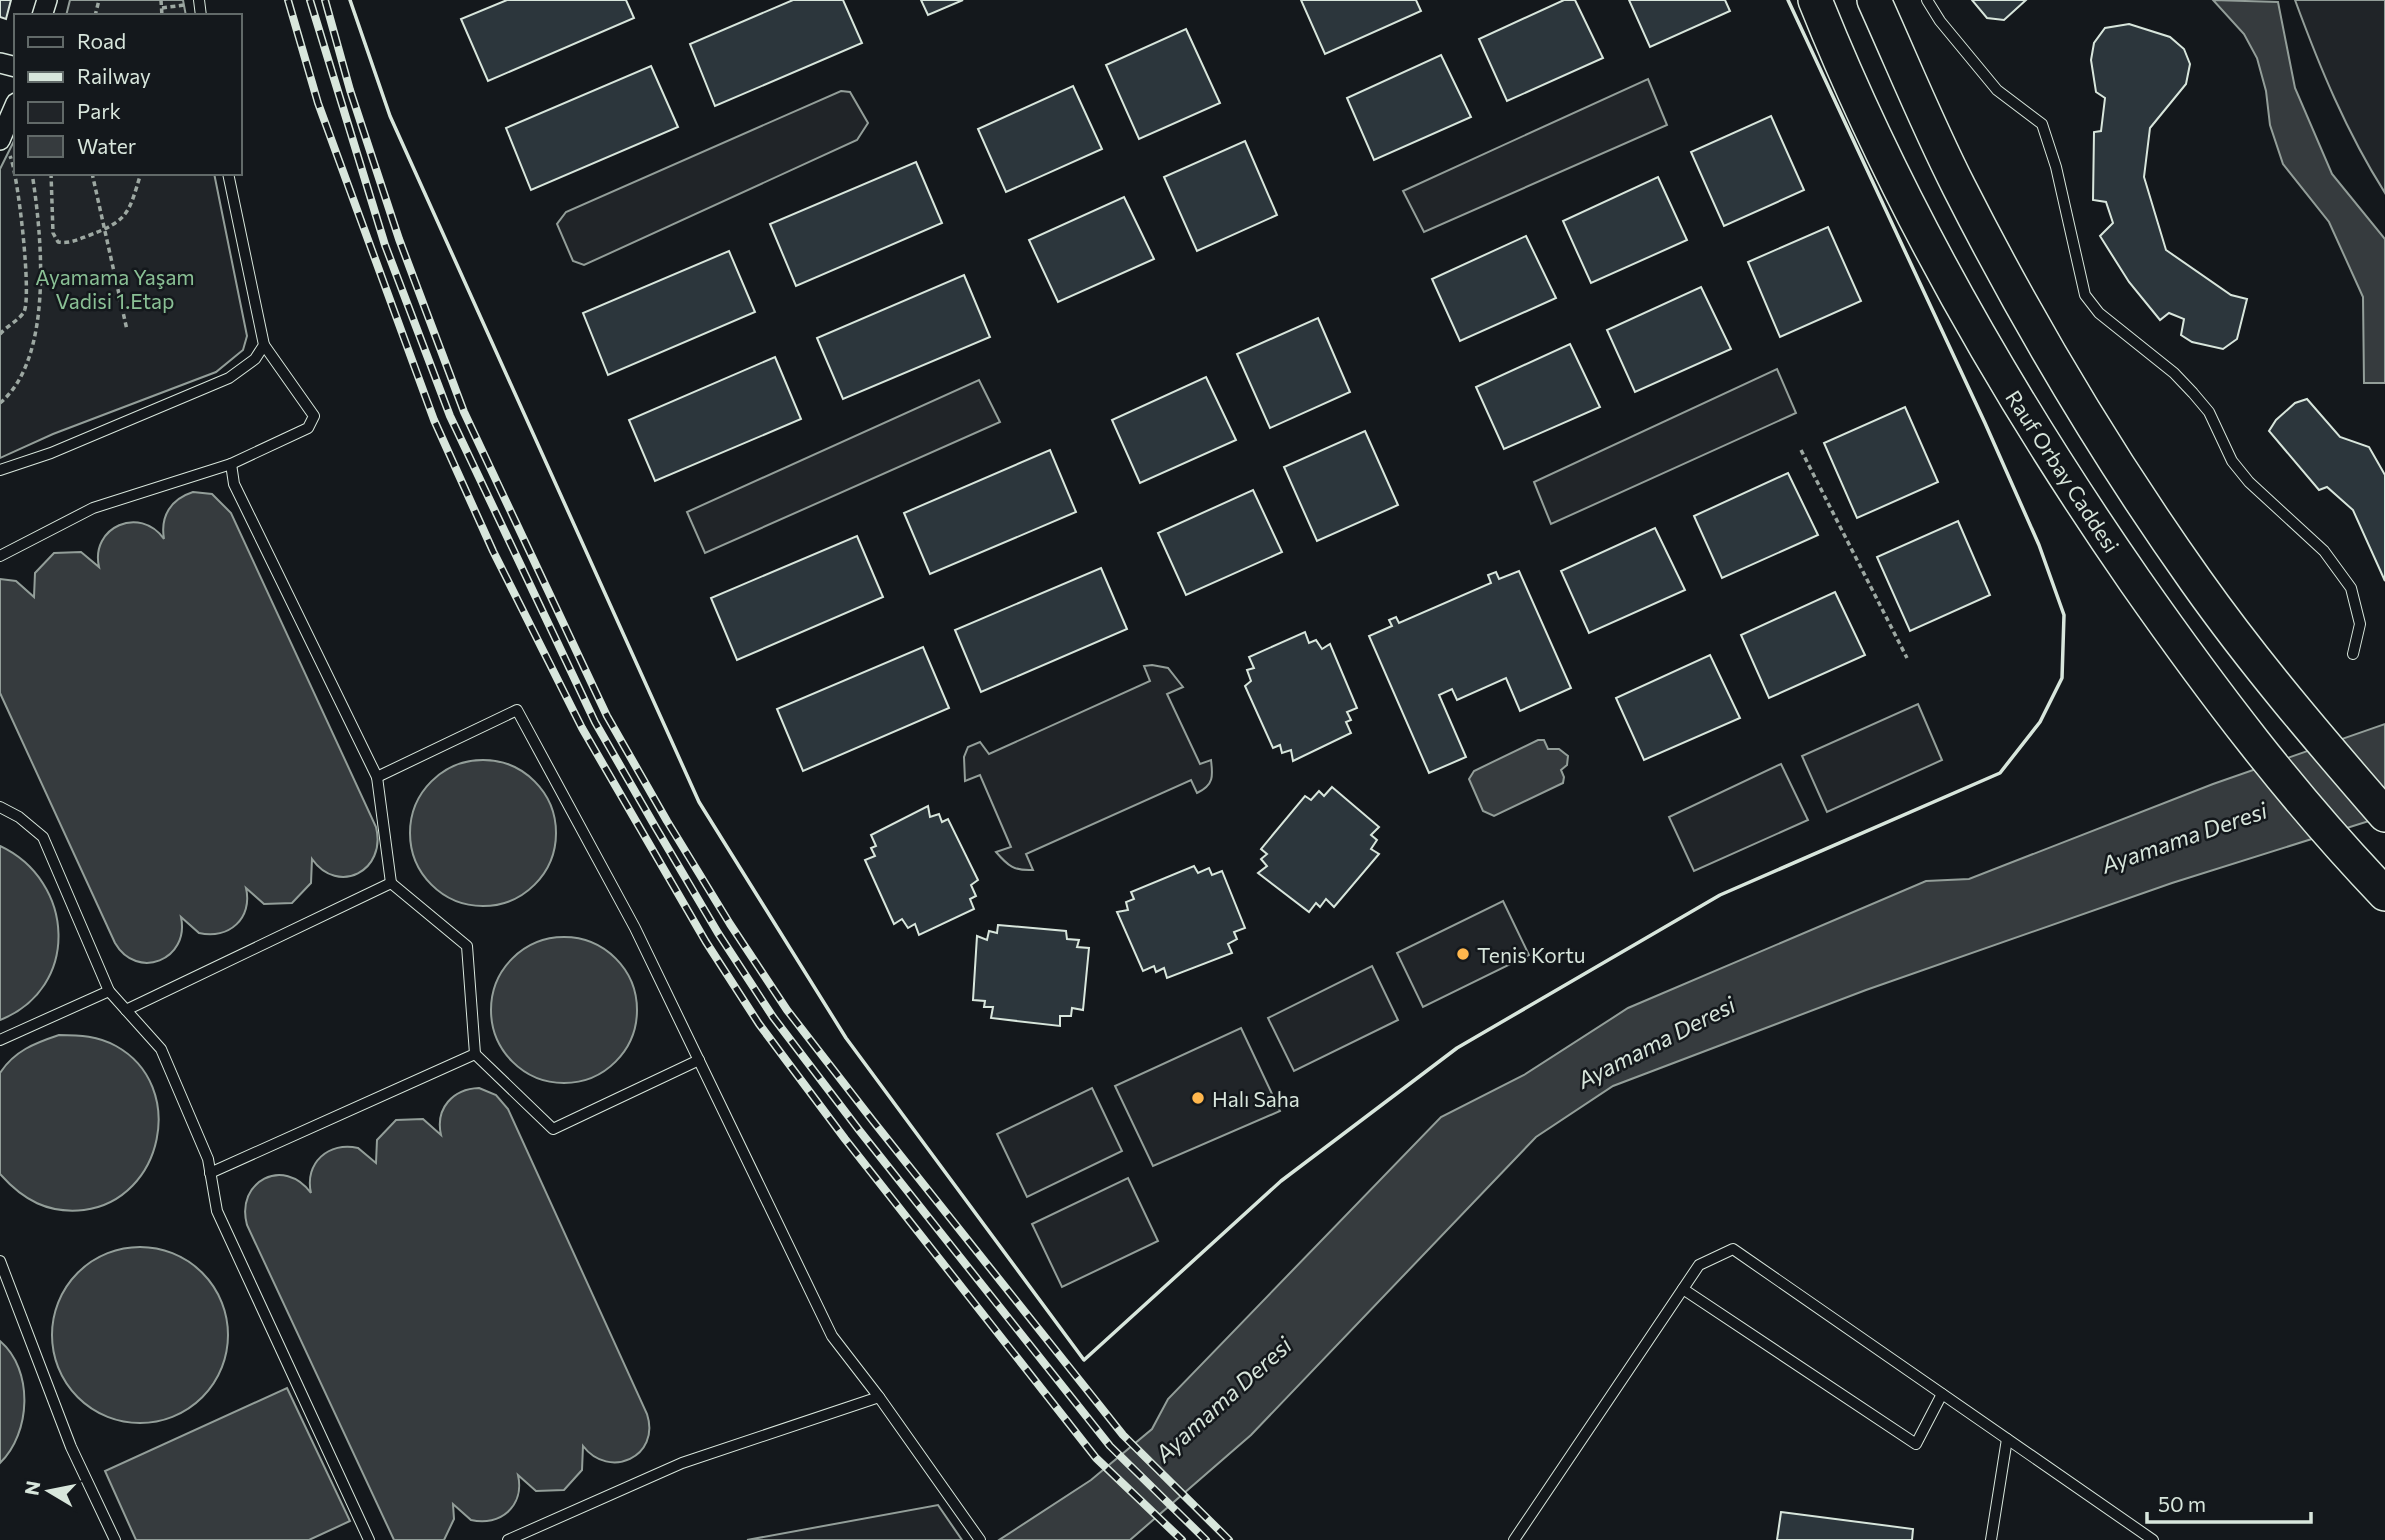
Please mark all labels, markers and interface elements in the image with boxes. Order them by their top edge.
legend [14,14,242,175]
text: Road [77,28,126,53]
text: Railway [77,63,151,88]
text: Park [77,98,121,123]
text: Water [77,133,136,158]
park label: Ayamama Yaşam Vadisi 1.Etap [35,264,195,313]
street label: Rauf Orbay Caddesi [2001,385,2125,557]
water label: Ayamama Deresi [2097,795,2272,879]
place label: Tenis Kortu [1477,942,1586,967]
marker: Tenis Kortu [1455,946,1471,962]
water label: Ayamama Deresi [1572,990,1741,1094]
place label: Halı Saha [1212,1086,1300,1111]
marker: Halı Saha [1190,1090,1206,1106]
water label: Ayamama Deresi [1148,1330,1298,1468]
north arrow [14,1456,84,1526]
text: N [19,1479,44,1497]
scale bar [2147,1480,2312,1524]
text: 50 m [2158,1491,2206,1516]

